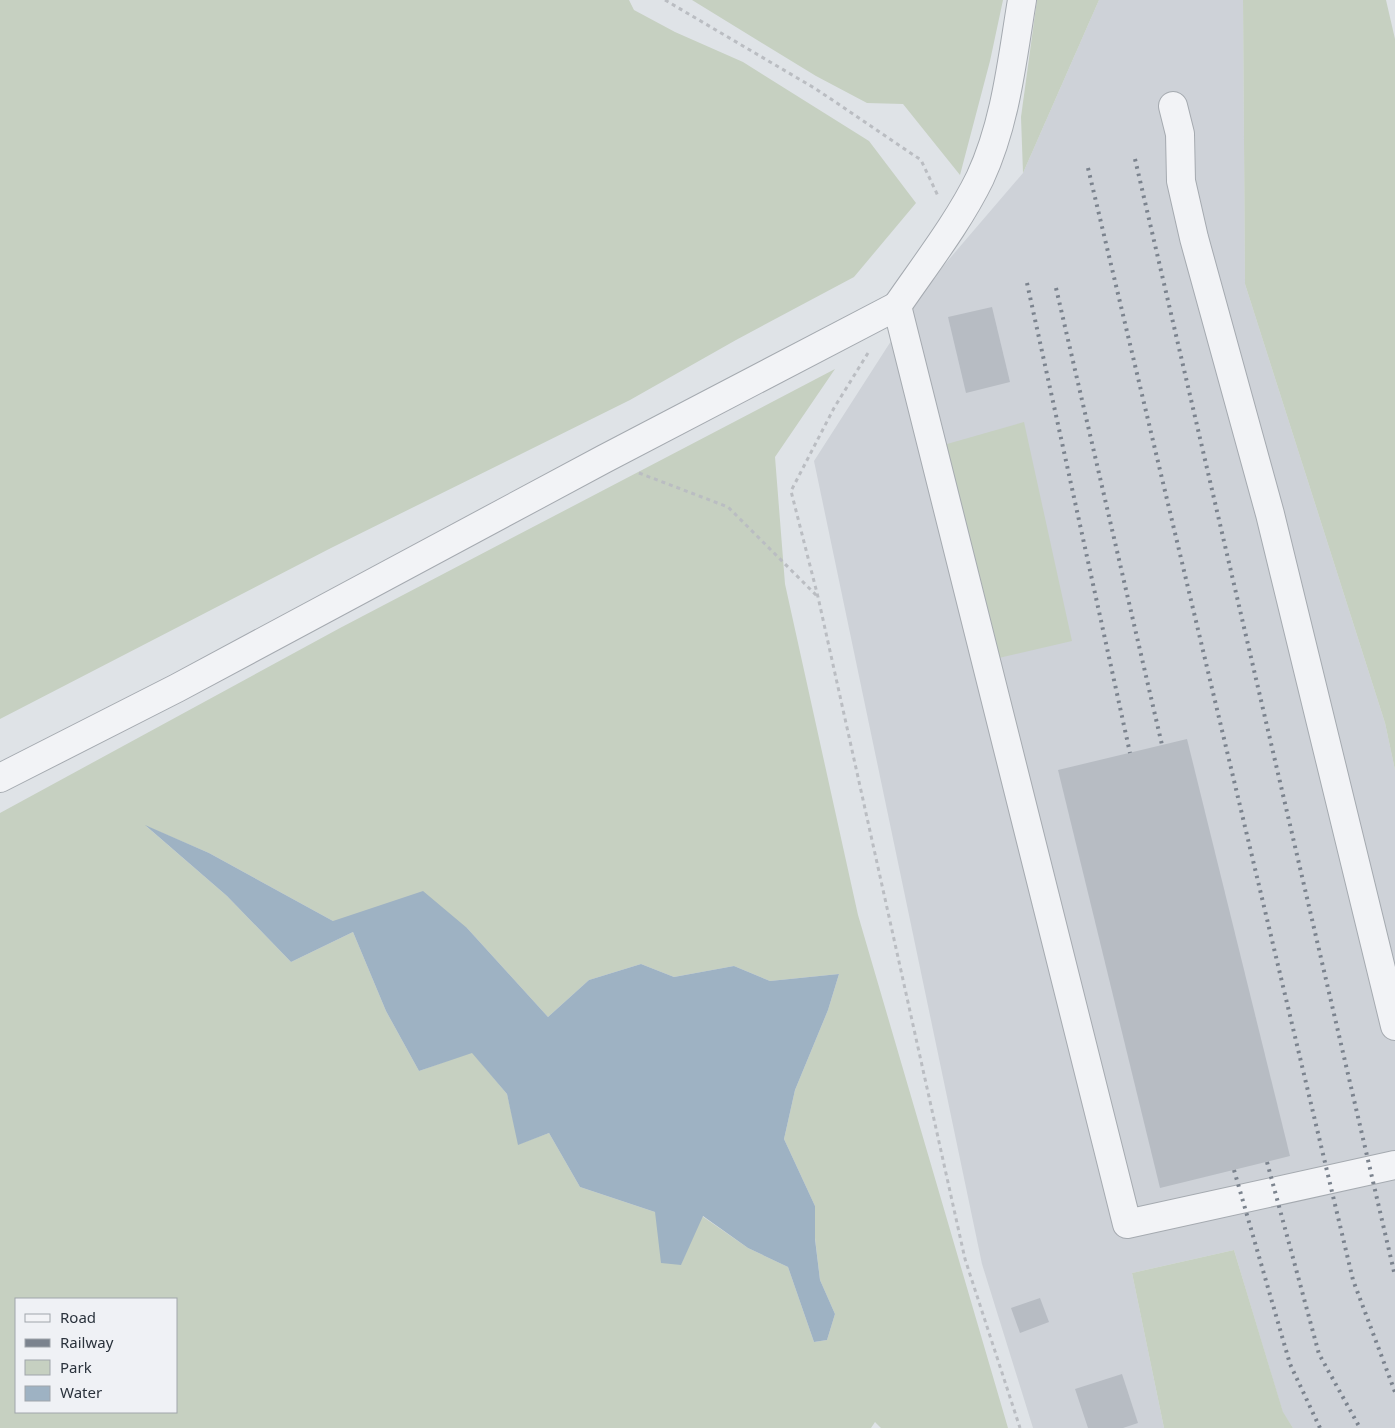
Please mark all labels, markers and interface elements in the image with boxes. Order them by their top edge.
legend [15,1298,178,1413]
text: Road [60,1307,96,1327]
text: Railway [60,1332,114,1352]
text: Park [60,1357,92,1377]
text: Water [60,1382,102,1402]

